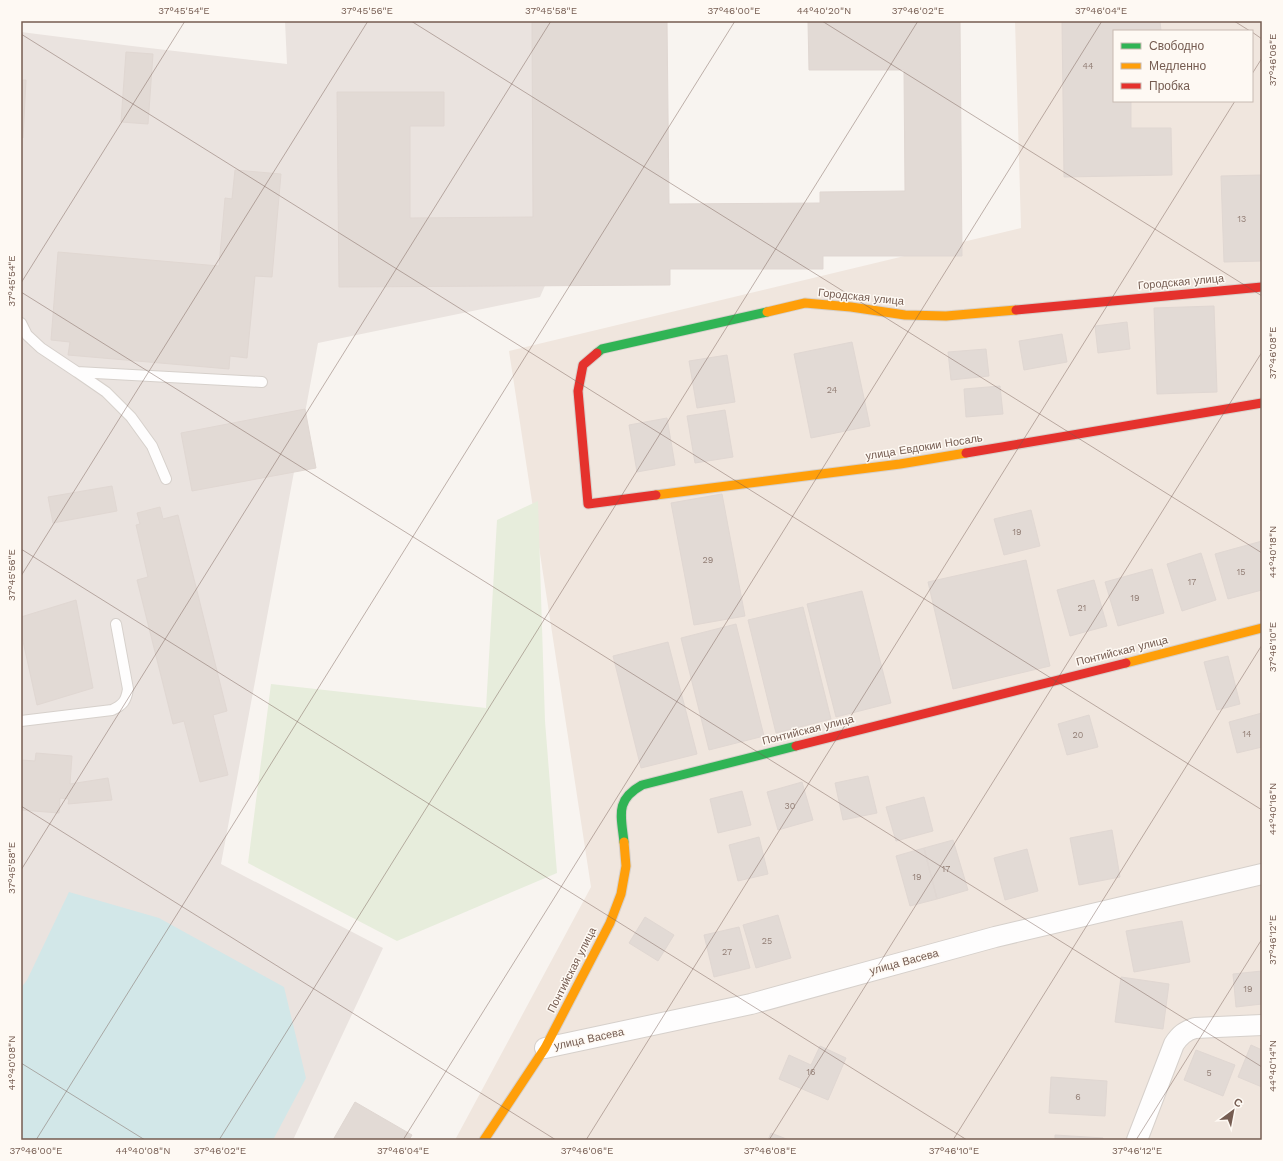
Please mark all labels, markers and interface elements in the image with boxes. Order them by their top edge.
text: 37°45'54"E [158,5,210,16]
text: 37°45'56"E [341,5,393,16]
text: 37°45'58"E [525,5,577,16]
text: 37°46'00"E [708,5,760,16]
text: 44°40'20"N [797,5,851,16]
text: 37°46'02"E [892,5,944,16]
text: 37°46'04"E [1075,5,1127,16]
legend [1113,30,1253,102]
text: 37°46'06"E [1267,34,1278,86]
text: Свободно [1149,39,1204,53]
text: Медленно [1149,59,1206,73]
house number: 44 [1083,61,1094,71]
text: Пробка [1149,79,1190,93]
house number: 13 [1238,214,1246,224]
text: 37°45'54"E [6,255,17,307]
street label: Городская улица [1137,272,1225,292]
street label: Городская улица [817,286,906,308]
text: 37°46'08"E [1267,327,1278,379]
house number: 24 [827,385,838,395]
street label: улица Евдокии Носаль [865,431,984,463]
text: 44°40'18"N [1267,526,1278,578]
house number: 19 [1012,527,1022,537]
text: 37°45'56"E [6,549,17,601]
house number: 29 [703,555,713,565]
house number: 15 [1237,567,1245,577]
house number: 17 [1188,577,1196,587]
house number: 19 [1130,593,1140,603]
house number: 21 [1078,603,1086,613]
text: 37°46'10"E [1267,622,1278,672]
street label: Понтийская улица [1075,633,1170,669]
street label: Понтийская улица [761,712,856,748]
house number: 14 [1242,729,1252,739]
house number: 20 [1073,730,1084,740]
text: 44°40'16"N [1267,783,1278,835]
house number: 30 [785,801,796,811]
text: 37°45'58"E [6,842,17,894]
house number: 17 [942,864,950,874]
house number: 19 [912,872,922,882]
text: 37°46'12"E [1267,915,1278,965]
street label: Понтийская улица [545,924,600,1015]
house number: 25 [762,936,772,946]
street label: улица Васева [868,946,941,977]
house number: 27 [722,947,732,957]
house number: 19 [1243,984,1253,994]
street label: улица Васева [553,1025,626,1053]
text: 44°40'08"N [6,1036,17,1091]
text: 44°40'14"N [1267,1040,1278,1092]
house number: 16 [807,1067,815,1077]
house number: 5 [1206,1068,1212,1078]
north arrow [1213,1091,1253,1131]
house number: 6 [1075,1092,1081,1102]
text: С [1231,1095,1245,1111]
text: 37°46'00"E [10,1145,62,1156]
text: 44°40'08"N [116,1145,171,1156]
text: 37°46'02"E [194,1145,246,1156]
text: 37°46'04"E [377,1145,429,1156]
text: 37°46'06"E [561,1145,613,1156]
text: 37°46'08"E [744,1145,796,1156]
text: 37°46'10"E [929,1145,979,1156]
text: 37°46'12"E [1112,1145,1162,1156]

